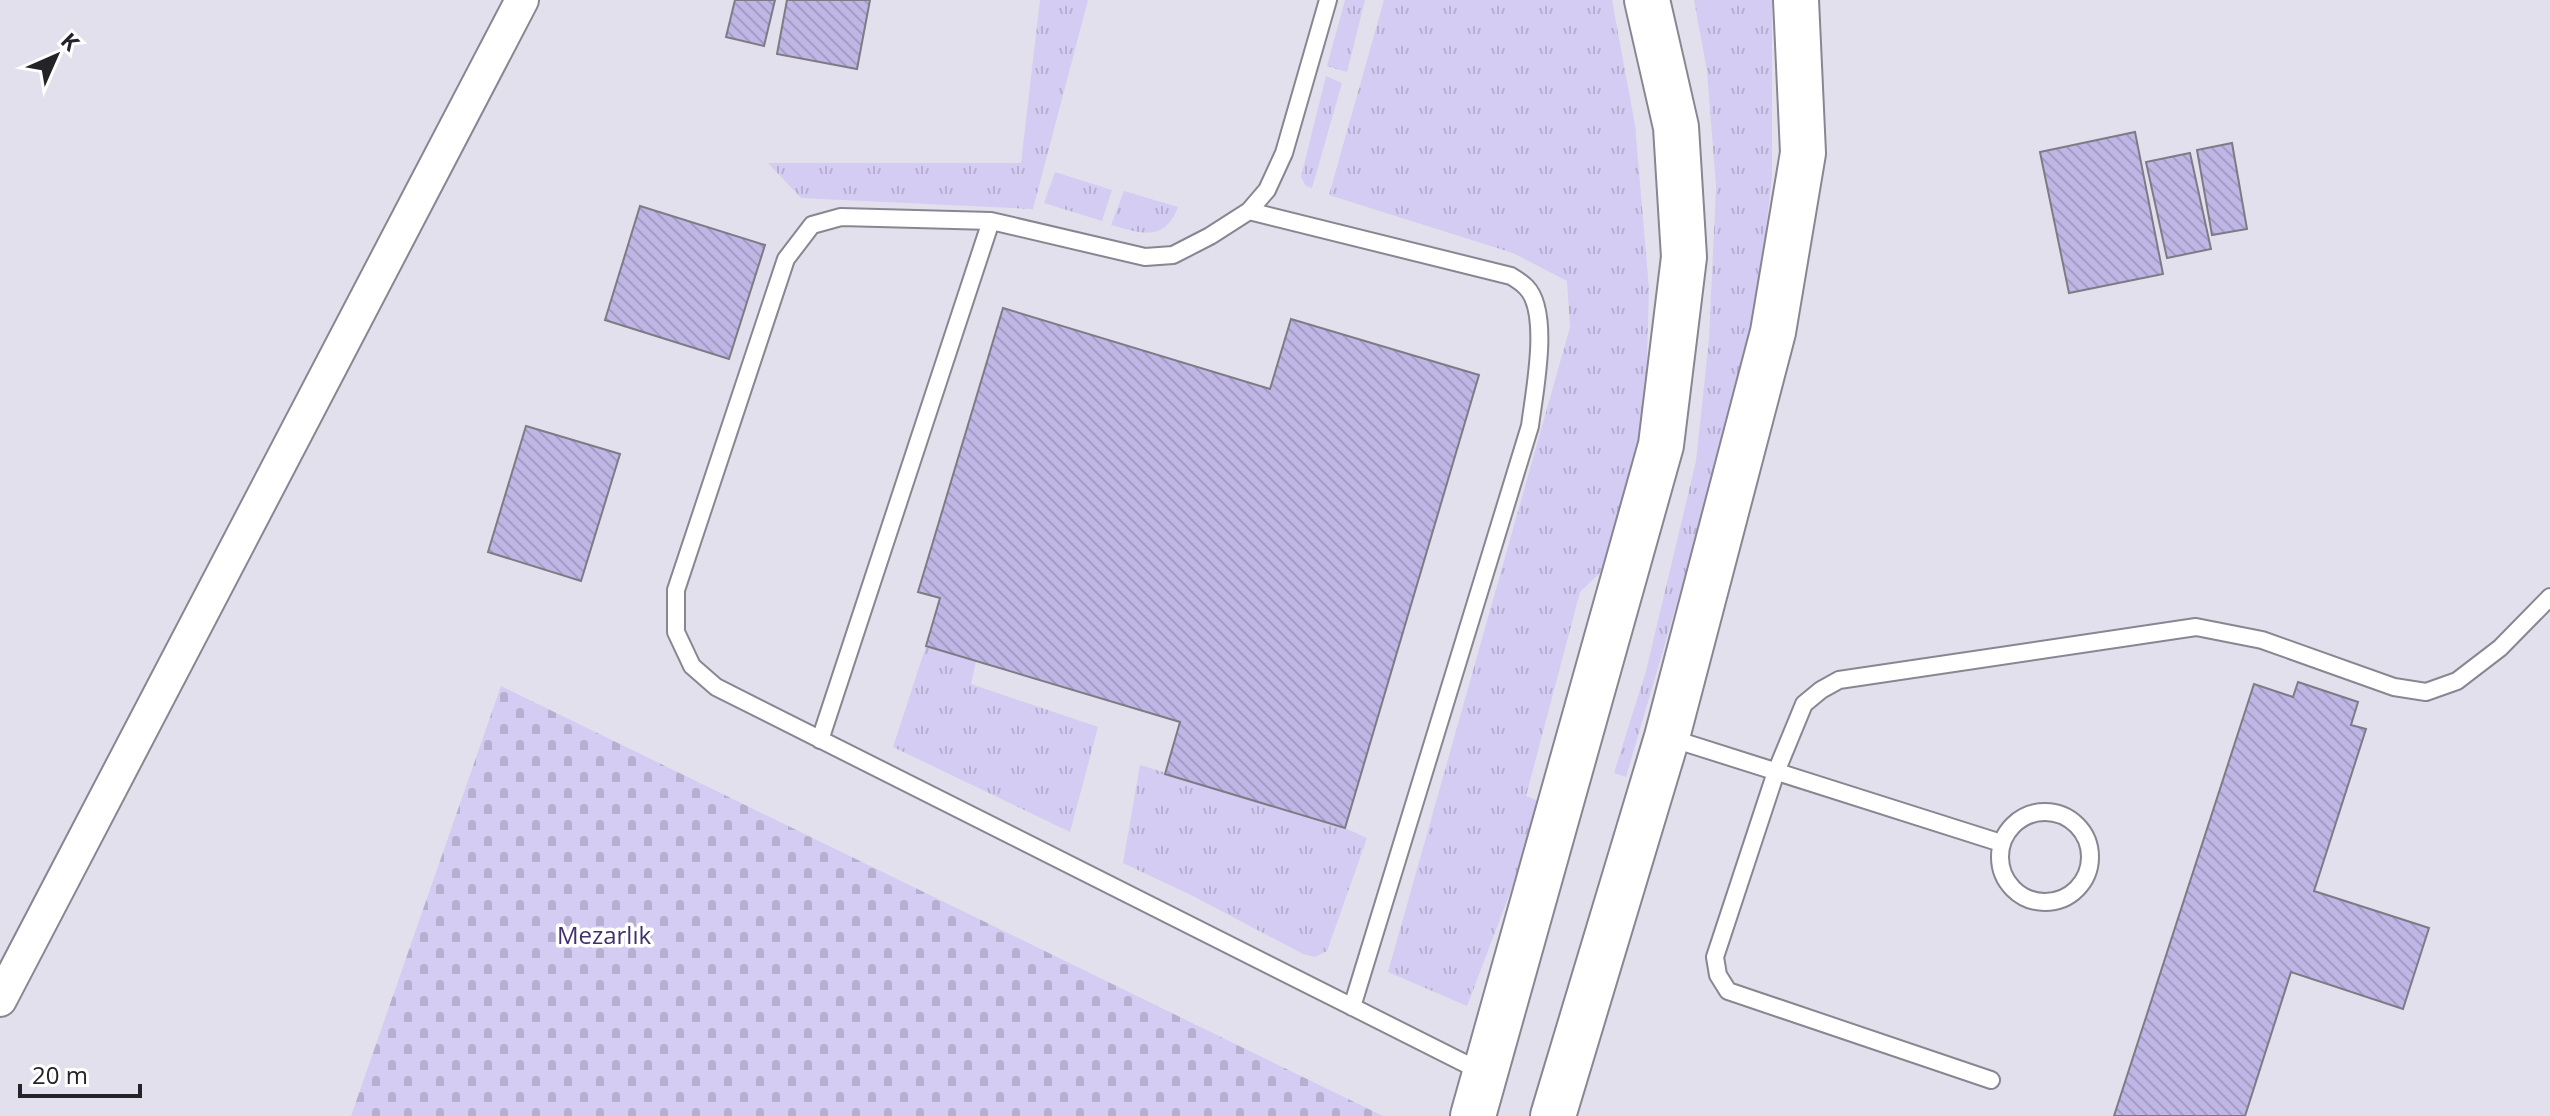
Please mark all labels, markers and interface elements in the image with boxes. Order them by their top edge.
north arrow [16,16,96,96]
text: K [55,25,87,57]
park label: Mezarlık [557,918,651,951]
scale bar [20,1048,140,1098]
text: 20 m [32,1058,88,1091]

